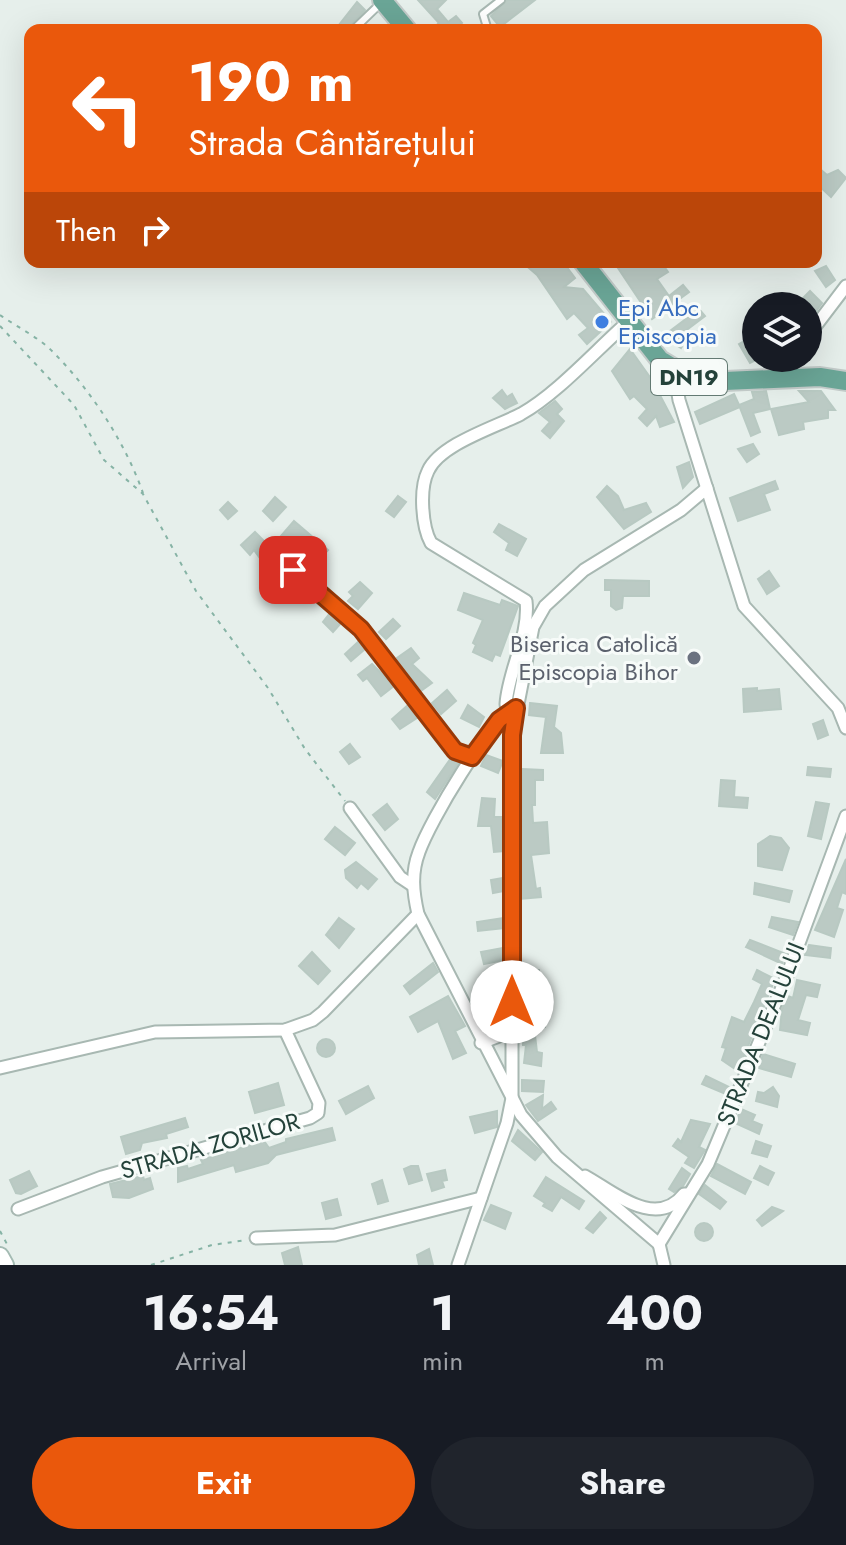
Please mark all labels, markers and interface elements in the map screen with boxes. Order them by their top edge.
text: 190 m [188,41,354,122]
icon: left [56,56,160,160]
text: Strada Cântărețului [188,116,476,168]
icon: right [133,208,177,252]
text: Then [56,209,117,252]
place label: Epi Abc Episcopia [618,290,717,353]
map controls [742,292,822,372]
button: layers [742,292,822,372]
marker: Epi Abc Episcopia [593,313,611,331]
road number: DN19 [651,359,727,395]
pin [259,536,327,604]
icon: arrive [271,548,315,592]
place label: Biserica Catolică Episcopia Bihor [510,626,679,689]
marker: Biserica Catolică Episcopia Bihor [685,649,703,667]
street label: STRADA DEALULUI [708,937,813,1131]
position arrow [470,960,554,1044]
street label: STRADA ZORILOR [116,1103,304,1188]
text: 16:54 [143,1279,279,1348]
text: 1 [430,1279,455,1348]
text: 400 [606,1279,703,1348]
text: Arrival [175,1342,247,1380]
text: min [422,1342,463,1380]
text: m [644,1342,665,1380]
button: Exit [32,1437,415,1529]
button: Share [431,1437,814,1529]

